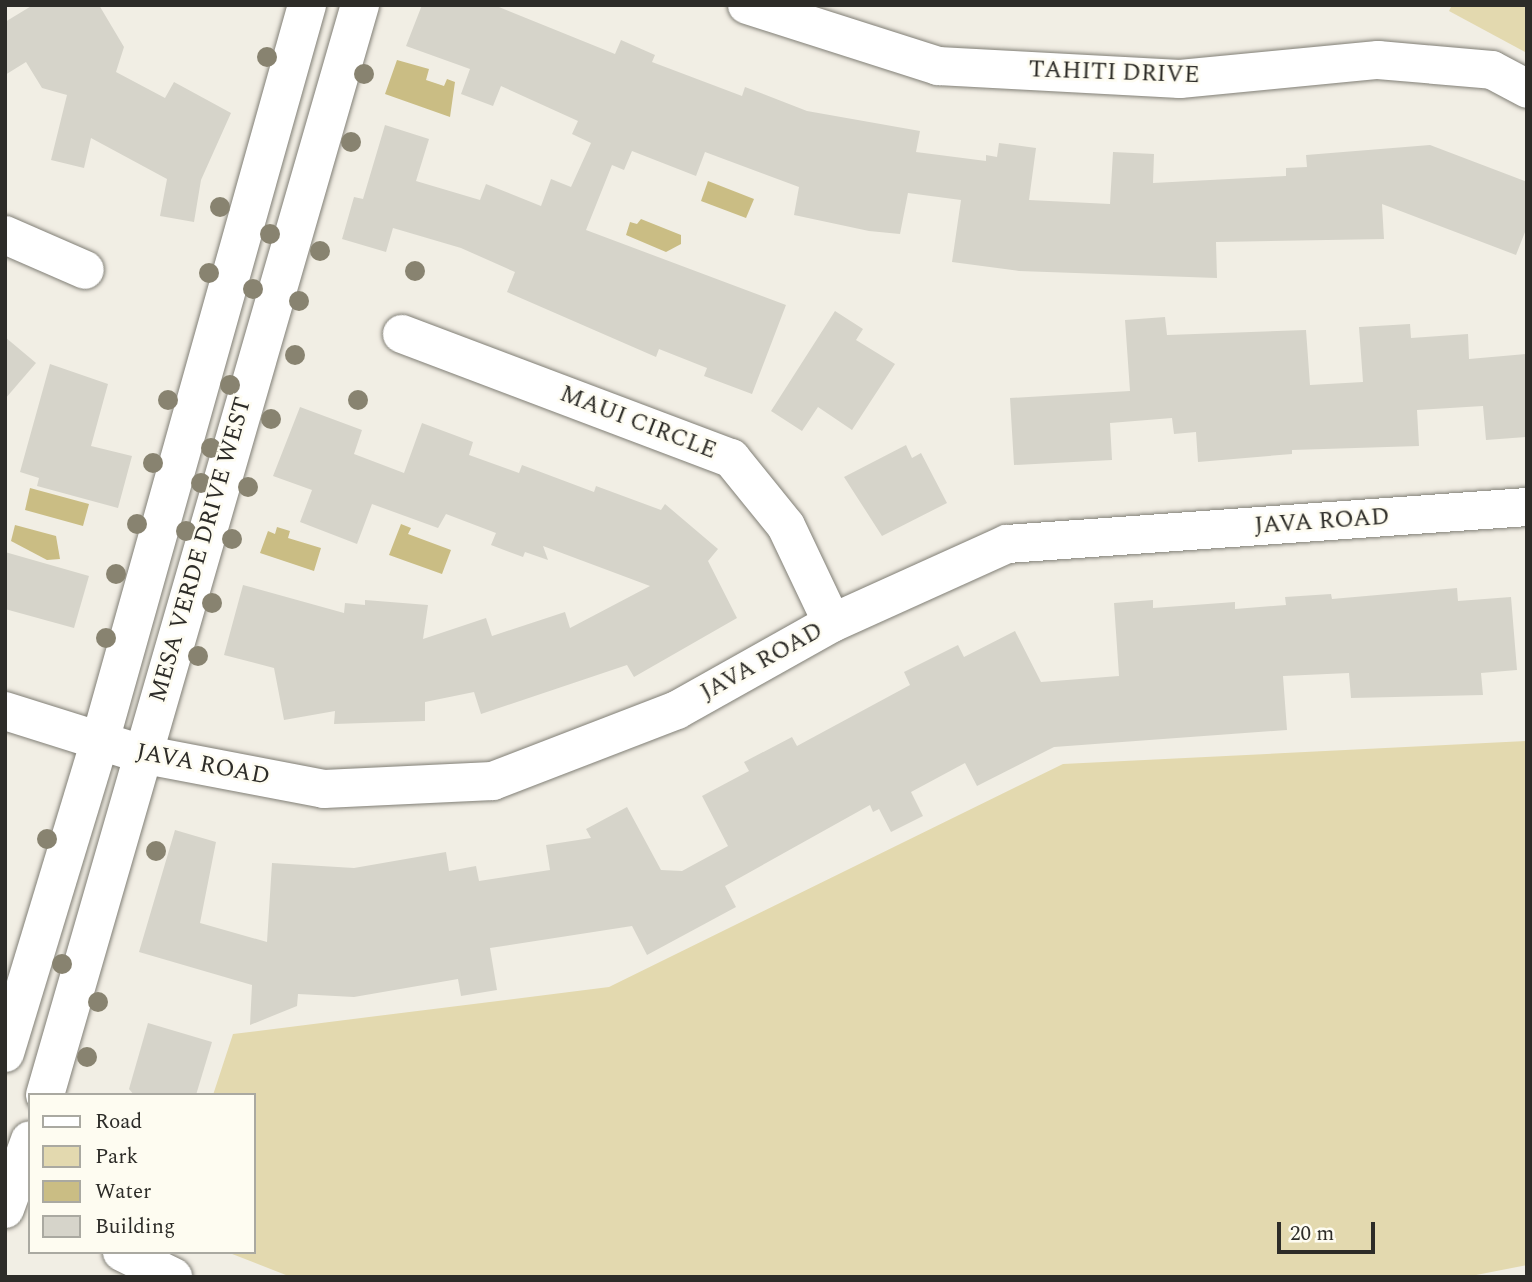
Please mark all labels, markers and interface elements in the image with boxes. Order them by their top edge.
street label: TAHITI DRIVE [1028,56,1200,90]
street label: MAUI CIRCLE [556,380,720,466]
street label: MESA VERDE DRIVE WEST [144,394,258,706]
street label: JAVA ROAD [1253,503,1391,541]
street label: JAVA ROAD [696,617,828,707]
street label: JAVA ROAD [134,738,272,792]
legend [28,1093,256,1254]
text: Road [95,1106,142,1138]
text: Park [95,1141,138,1173]
text: Water [95,1176,151,1208]
scale bar [1280,1208,1378,1252]
text: Building [95,1211,175,1243]
text: 20 m [1290,1218,1334,1250]

